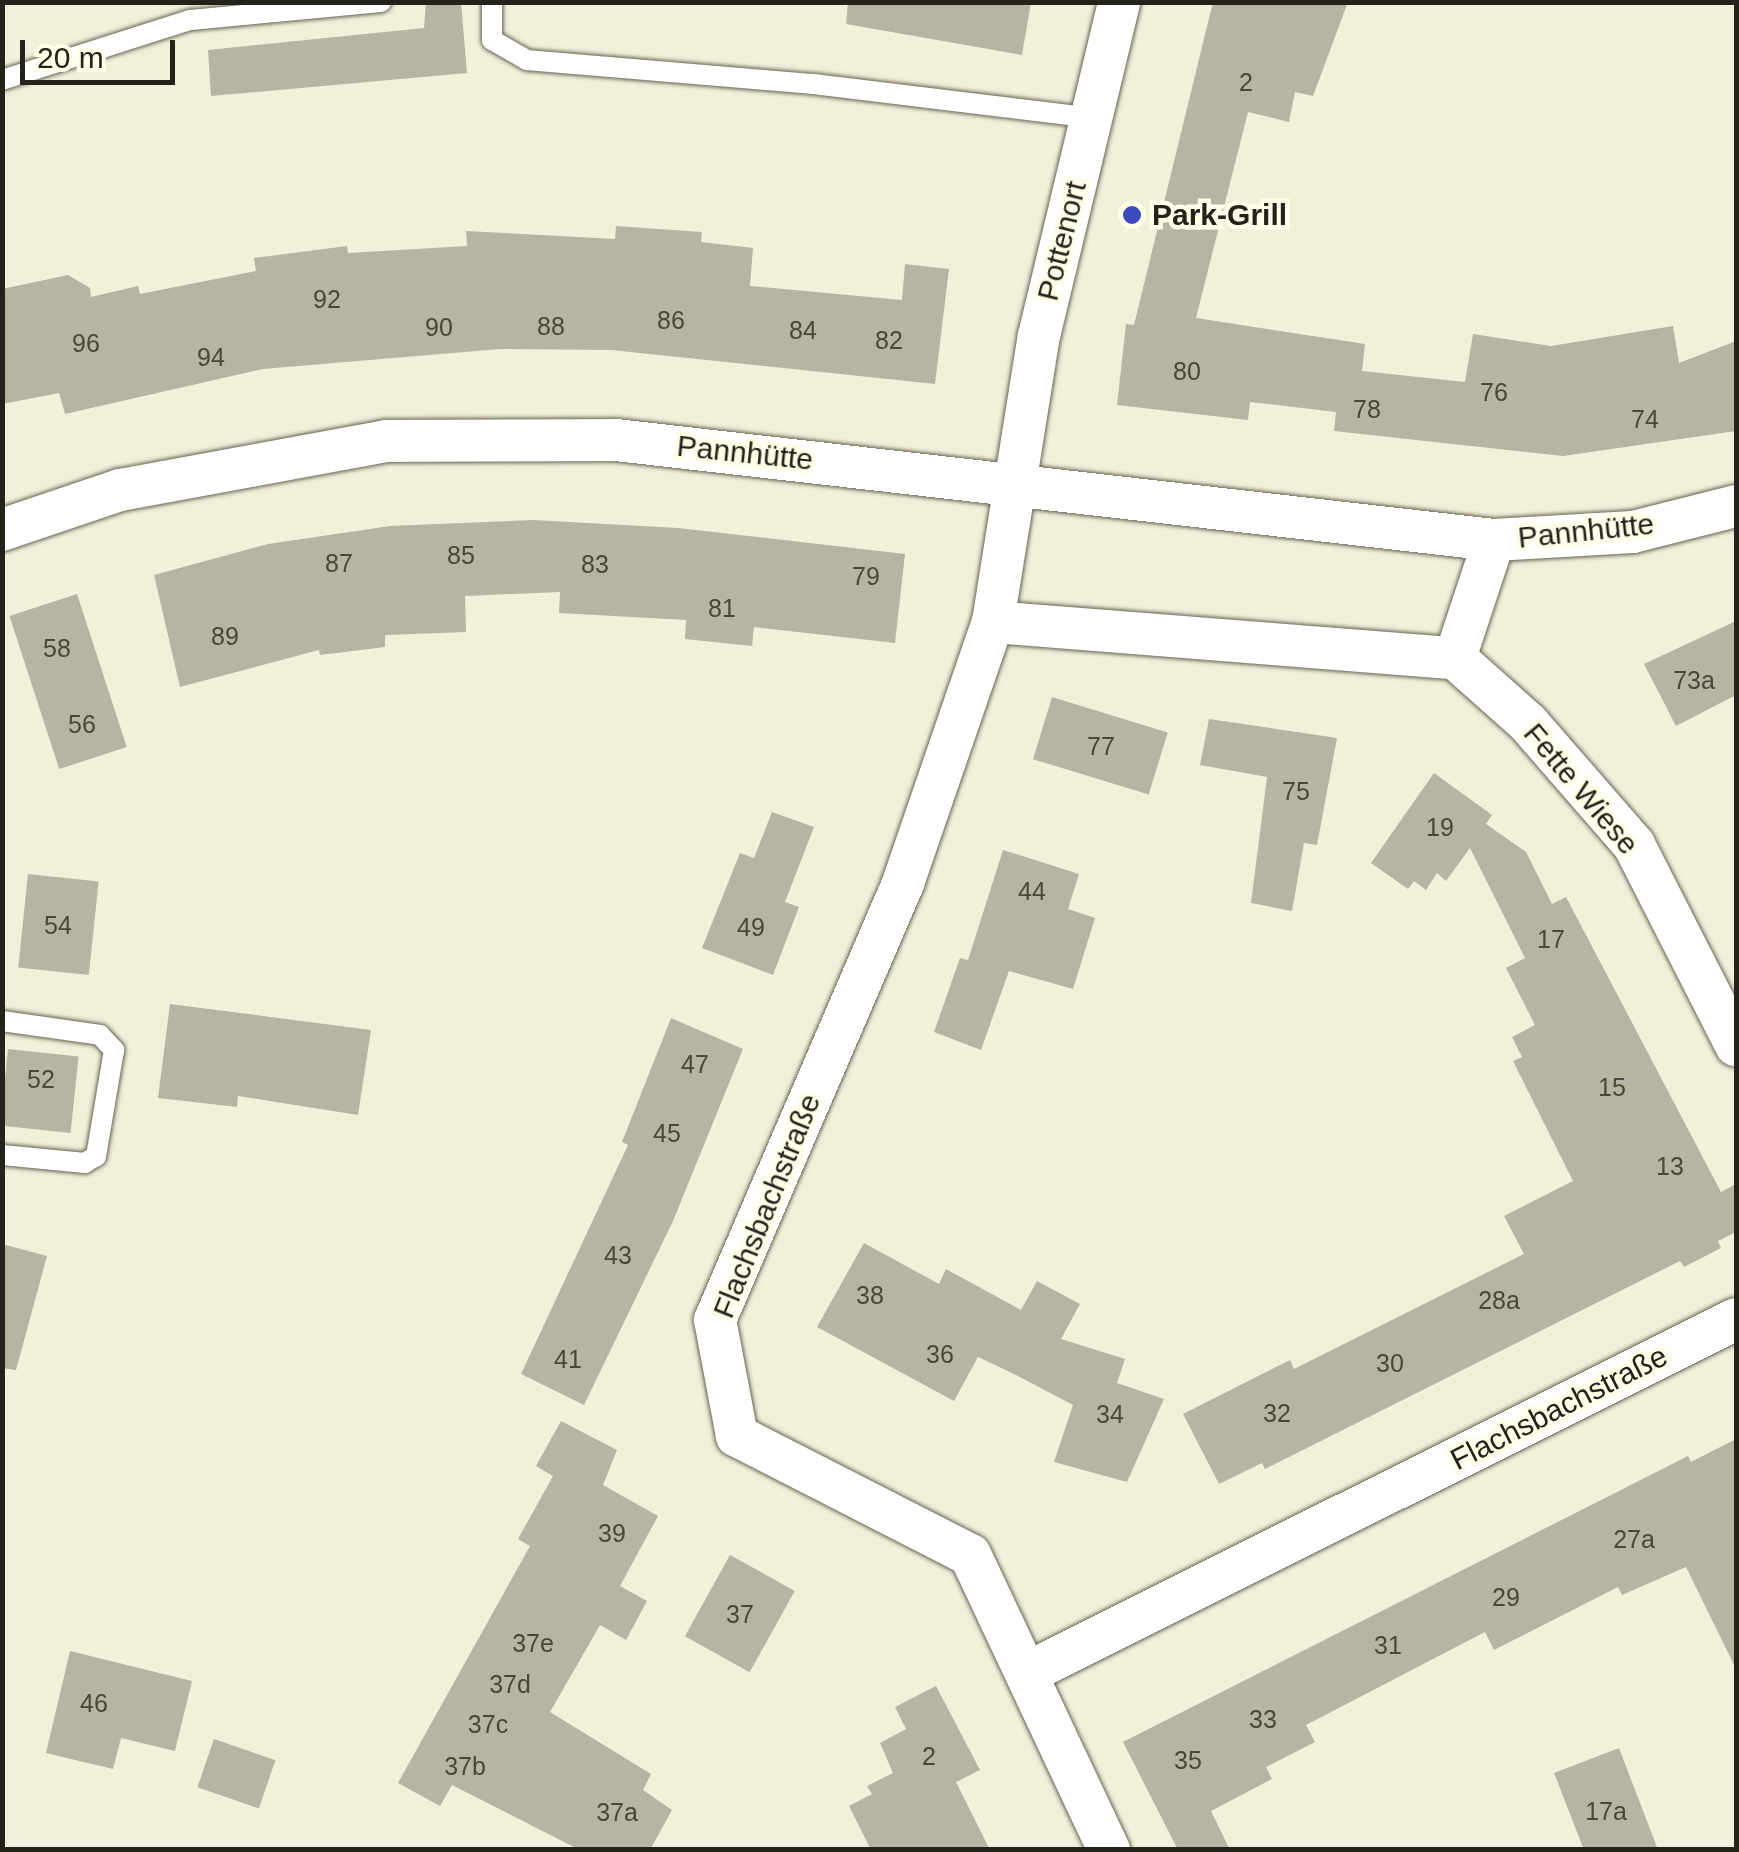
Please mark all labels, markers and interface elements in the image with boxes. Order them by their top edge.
scale bar [25,20,180,82]
text: 20 m [37,41,104,74]
house number: 2 [1239,67,1253,97]
street label: Pottenort [1030,178,1094,304]
place label: Park-Grill [1152,197,1287,233]
marker: Park-Grill [1121,204,1143,226]
house number: 92 [313,284,341,314]
house number: 86 [657,305,685,335]
house number: 88 [537,311,565,341]
house number: 90 [425,312,453,342]
house number: 84 [789,315,817,345]
house number: 82 [875,325,903,355]
house number: 96 [72,328,100,358]
house number: 94 [197,342,225,372]
house number: 80 [1173,356,1201,386]
house number: 76 [1480,377,1508,407]
house number: 78 [1353,394,1381,424]
house number: 74 [1631,404,1659,434]
street label: Pannhütte [675,428,815,478]
street label: Pannhütte [1516,506,1656,556]
house number: 85 [447,540,475,570]
house number: 87 [325,548,353,578]
house number: 83 [581,549,609,579]
house number: 79 [852,561,880,591]
house number: 81 [708,593,736,623]
house number: 89 [211,621,239,651]
house number: 58 [43,633,71,663]
house number: 73a [1673,665,1715,695]
house number: 56 [68,709,96,739]
street label: Fette Wiese [1516,716,1646,862]
house number: 77 [1087,731,1115,761]
house number: 75 [1282,776,1310,806]
house number: 19 [1426,812,1454,842]
house number: 44 [1018,876,1046,906]
house number: 54 [44,910,72,940]
house number: 49 [737,912,765,942]
house number: 17 [1537,924,1565,954]
house number: 47 [681,1049,709,1079]
house number: 52 [27,1064,55,1094]
house number: 15 [1598,1072,1626,1102]
street label: Flachsbachstraße [706,1089,828,1323]
house number: 45 [653,1118,681,1148]
house number: 13 [1656,1151,1684,1181]
house number: 43 [604,1240,632,1270]
house number: 38 [856,1280,884,1310]
house number: 28a [1478,1285,1520,1315]
street label: Flachsbachstraße [1445,1338,1673,1478]
house number: 36 [926,1339,954,1369]
house number: 41 [554,1344,582,1374]
house number: 30 [1376,1348,1404,1378]
house number: 32 [1263,1398,1291,1428]
house number: 34 [1096,1399,1124,1429]
house number: 39 [598,1518,626,1548]
house number: 27a [1613,1524,1655,1554]
house number: 29 [1492,1582,1520,1612]
house number: 37 [726,1599,754,1629]
house number: 37e [512,1628,554,1658]
house number: 31 [1374,1630,1402,1660]
house number: 37d [489,1669,531,1699]
house number: 46 [80,1688,108,1718]
house number: 33 [1249,1704,1277,1734]
house number: 37c [468,1709,508,1739]
house number: 2 [922,1741,936,1771]
house number: 35 [1174,1745,1202,1775]
house number: 37b [444,1751,486,1781]
house number: 17a [1585,1796,1627,1826]
house number: 37a [596,1797,638,1827]

